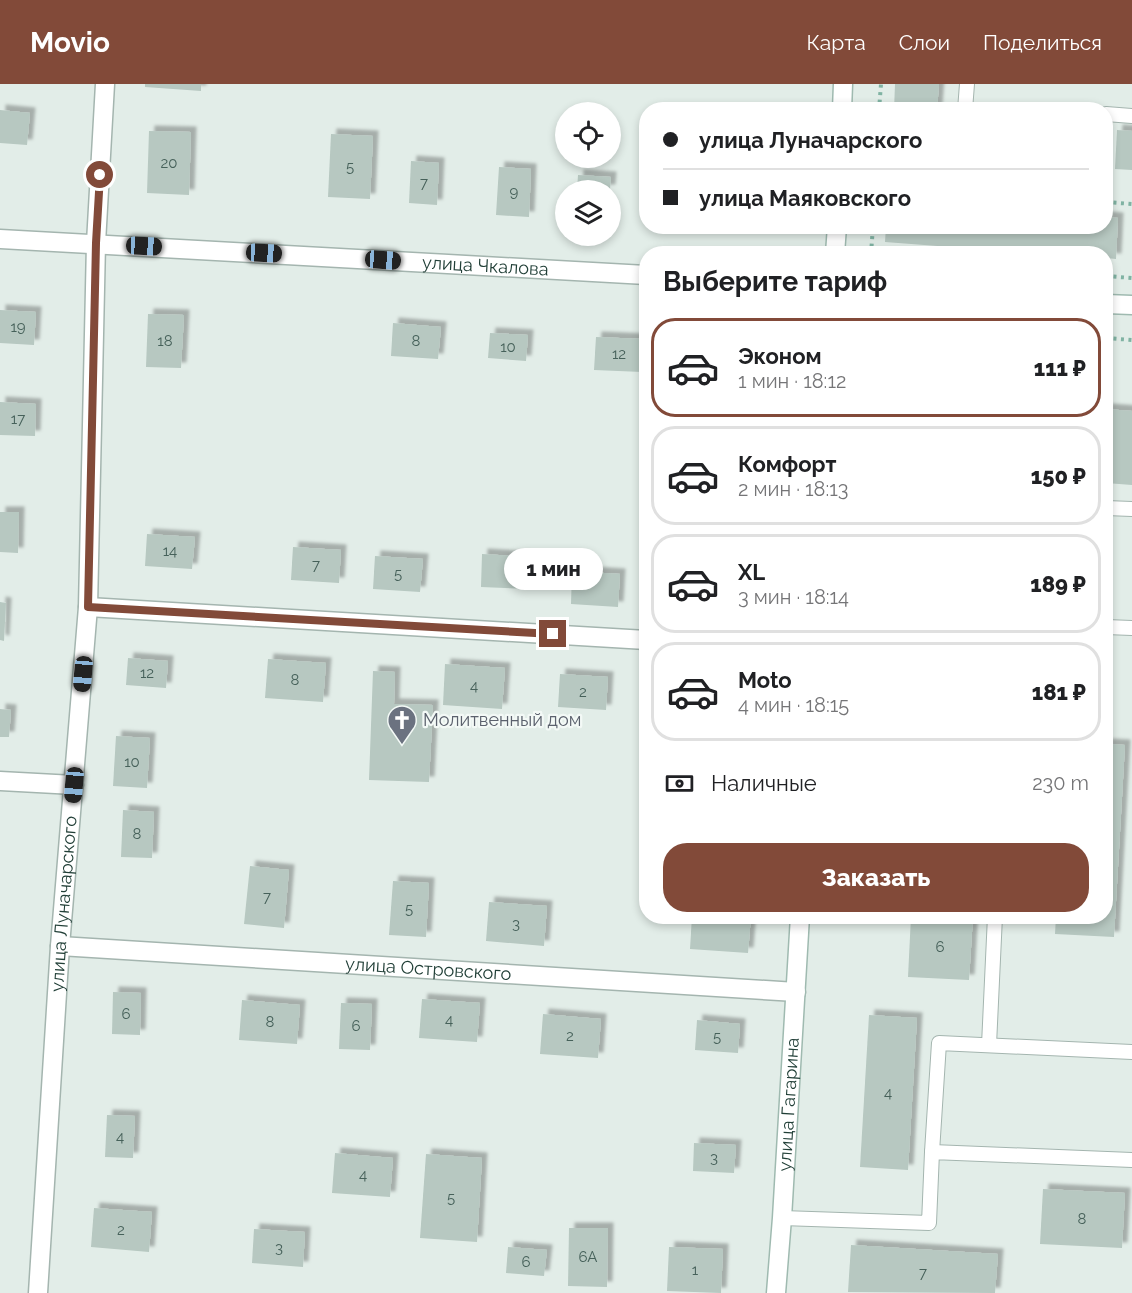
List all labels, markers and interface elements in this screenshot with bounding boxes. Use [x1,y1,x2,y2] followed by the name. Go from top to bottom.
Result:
[30,26,110,59] text: Movio
[807,30,866,55] text: Карта
[899,30,950,55] text: Слои
[983,30,1102,55] text: Поделиться
[555,102,621,246] map controls
[555,102,621,168] button: locate
[699,127,922,153] text: улица Луначарского
[161,154,178,172] house number: 20
[346,158,354,176] house number: 5
[86,161,113,188] route start
[420,174,428,192] house number: 7
[555,180,621,246] button: layers
[510,183,519,201] house number: 9
[699,185,911,211] text: улица Маяковского
[126,236,162,256] car
[246,243,282,263] car
[364,250,402,270] car
[421,252,549,280] street label: улица Чкалова
[663,266,887,297] text: Выберите тариф
[10,318,26,336] house number: 19
[157,332,173,350] house number: 18
[412,332,421,350] house number: 8
[500,338,516,356] house number: 10
[666,341,720,395] icon: car
[738,343,822,369] text: Эконом
[612,345,626,363] house number: 12
[1034,355,1086,381] text: 111 ₽
[738,369,846,393] text: 1 мин · 18:12
[11,410,25,428] house number: 17
[666,449,720,503] icon: car
[738,451,836,477] text: Комфорт
[1031,463,1086,489] text: 150 ₽
[738,477,848,501] text: 2 мин · 18:13
[163,542,177,560] house number: 14
[504,547,602,589] callout: 1 мин
[312,556,320,574] house number: 7
[526,557,581,581] text: 1 мин
[666,557,720,611] icon: car
[738,559,765,585] text: XL
[394,565,402,583] house number: 5
[1030,571,1086,597] text: 189 ₽
[738,585,849,609] text: 3 мин · 18:14
[539,620,566,647] route end
[72,655,94,693] car
[140,664,154,682] house number: 12
[666,665,720,719] icon: car
[738,667,792,693] text: Moto
[291,671,300,689] house number: 8
[470,677,478,695] house number: 4
[1032,679,1086,705] text: 181 ₽
[579,683,587,701] house number: 2
[738,693,849,717] text: 4 мин · 18:15
[386,704,418,746] church icon: Молитвенный дом
[423,709,581,730] place label: Молитвенный дом
[124,753,140,771] house number: 10
[63,766,85,804] car
[663,767,696,800] icon: cash
[711,770,817,796] text: Наличные
[1032,771,1089,795] text: 230 m
[46,815,81,992] street label: улица Луначарского
[133,825,142,843] house number: 8
[663,843,1089,912] button: Заказать
[263,888,271,906] house number: 7
[405,900,413,918] house number: 5
[512,915,520,933] house number: 3
[935,938,945,956] house number: 6
[345,953,512,984] street label: улица Островского
[121,1005,131,1023] house number: 6
[445,1011,453,1029] house number: 4
[266,1013,275,1031] house number: 8
[351,1017,361,1035] house number: 6
[566,1027,574,1045] house number: 2
[713,1028,721,1046] house number: 5
[774,1037,803,1172] street label: улица Гагарина
[884,1084,892,1102] house number: 4
[116,1128,124,1146] house number: 4
[710,1149,718,1167] house number: 3
[359,1166,367,1184] house number: 4
[447,1189,455,1207] house number: 5
[1078,1210,1087,1228] house number: 8
[117,1221,125,1239] house number: 2
[275,1239,283,1257] house number: 3
[579,1248,597,1266] house number: 6А
[521,1253,531,1271] house number: 6
[692,1261,699,1279] house number: 1
[919,1264,927,1282] house number: 7

